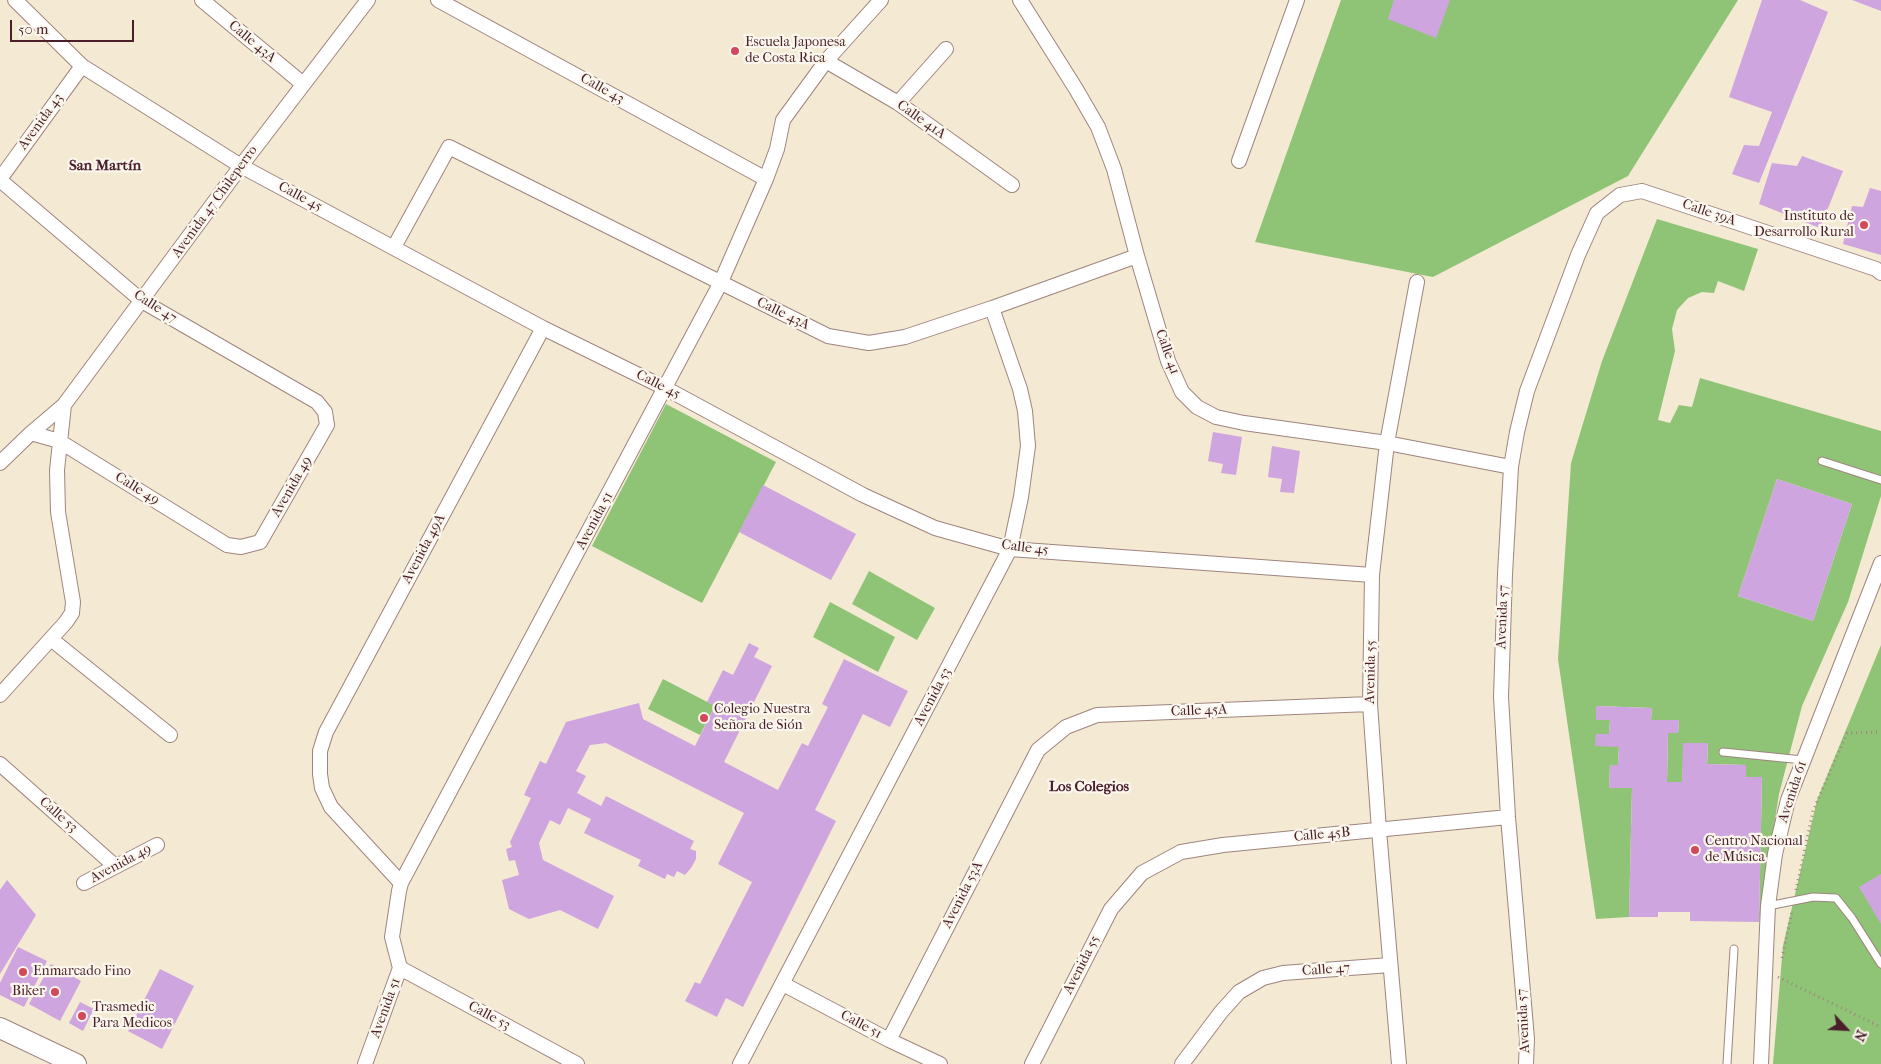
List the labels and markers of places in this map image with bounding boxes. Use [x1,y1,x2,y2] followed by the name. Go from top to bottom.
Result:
[745,35,846,68] place label: Escuela Japonesa de Costa Rica
[729,45,741,57] marker: Escuela Japonesa de Costa Rica
[1754,209,1854,242] place label: Instituto de Desarrollo Rural
[1858,219,1870,231] marker: Instituto de Desarrollo Rural
[714,702,811,734] place label: Colegio Nuestra Señora de Sión
[698,712,710,724] marker: Colegio Nuestra Señora de Sión
[1705,834,1803,866] place label: Centro Nacional de Música
[1689,844,1701,856] marker: Centro Nacional de Música
[33,964,131,980] place label: Enmarcado Fino
[17,966,29,978] marker: Enmarcado Fino
[12,984,45,1000] place label: Biker
[49,986,61,998] marker: Biker
[92,1000,172,1032] place label: Trasmedic Para Medicos
[76,1010,88,1022] marker: Trasmedic Para Medicos

